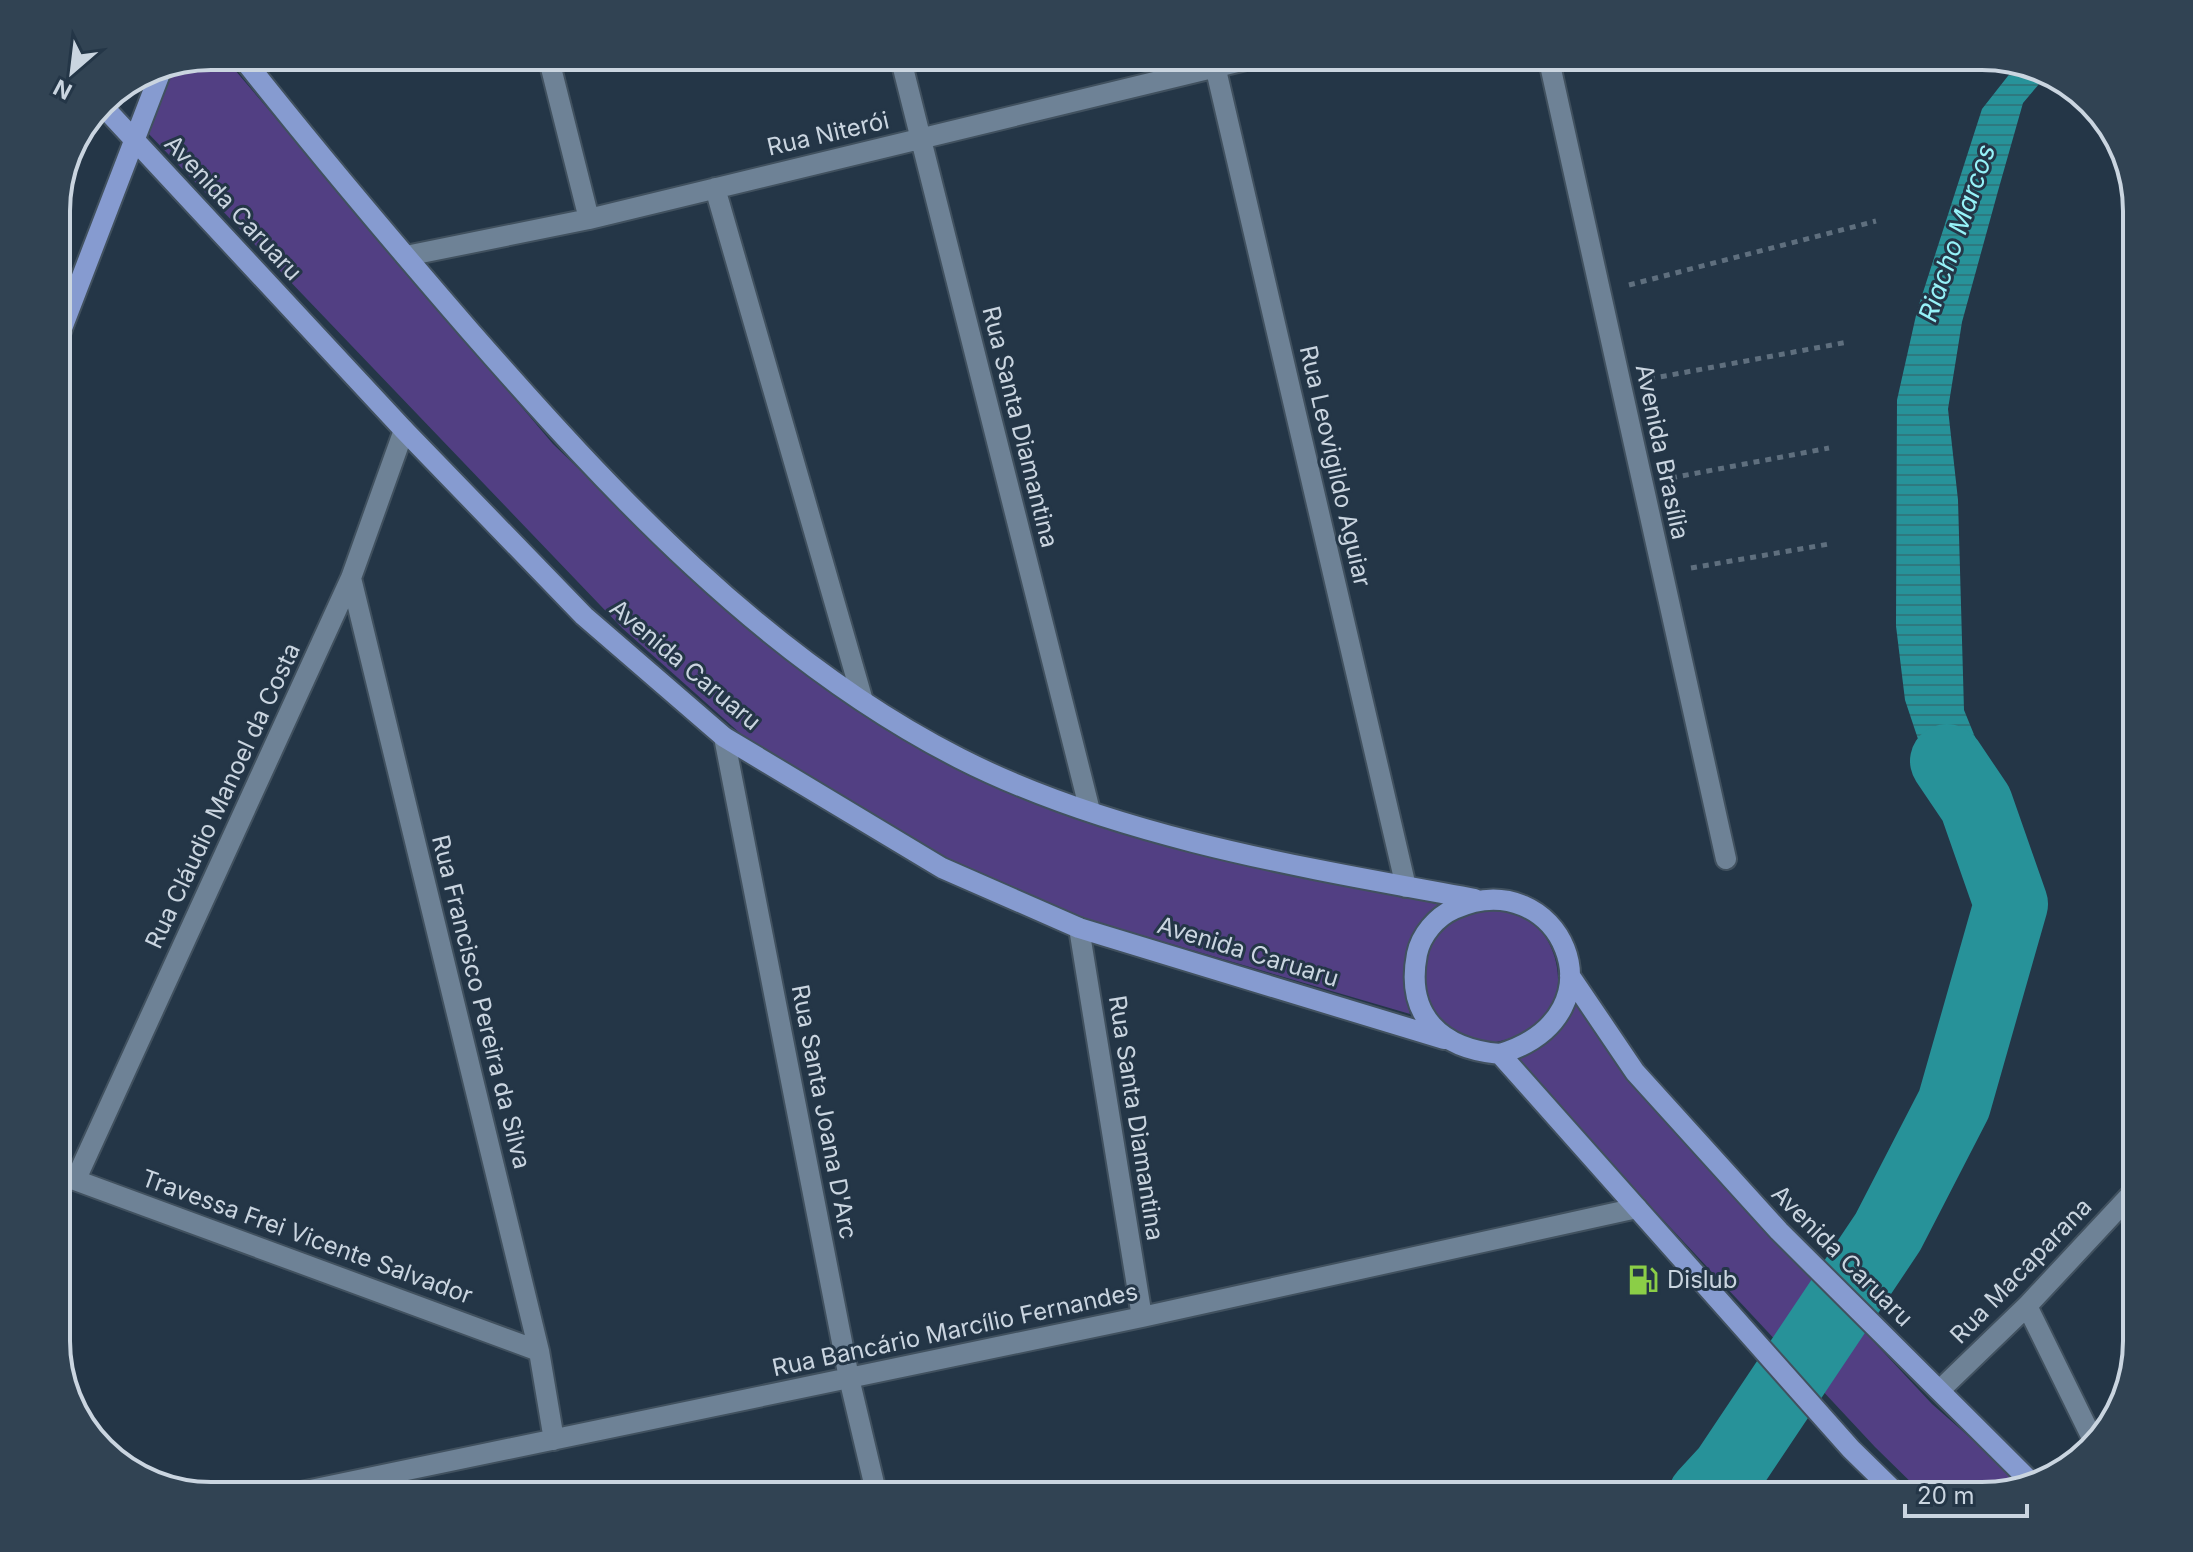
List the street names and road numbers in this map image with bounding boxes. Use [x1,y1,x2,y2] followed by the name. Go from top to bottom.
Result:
[764,105,892,162] street label: Rua Niterói
[159,129,308,286] street label: Avenida Caruaru
[976,303,1065,551] street label: Rua Santa Diamantina
[1294,342,1377,589] street label: Rua Leovigildo Aguiar
[1630,362,1695,542] street label: Avenida Brasília
[604,593,767,736] street label: Avenida Caruaru
[139,638,306,953] street label: Rua Cláudio Manoel da Costa
[426,832,537,1172] street label: Rua Francisco Pereira da Silva
[1154,910,1342,993] street label: Avenida Caruaru
[786,982,863,1242] street label: Rua Santa Joana D'Arc
[1103,993,1170,1243] street label: Rua Santa Diamantina
[138,1163,477,1310] street label: Travessa Frei Vicente Salvador
[1766,1179,1919,1332] street label: Avenida Caruaru
[1944,1192,2097,1349] street label: Rua Macaparana
[770,1277,1140,1382] street label: Rua Bancário Marcílio Fernandes

